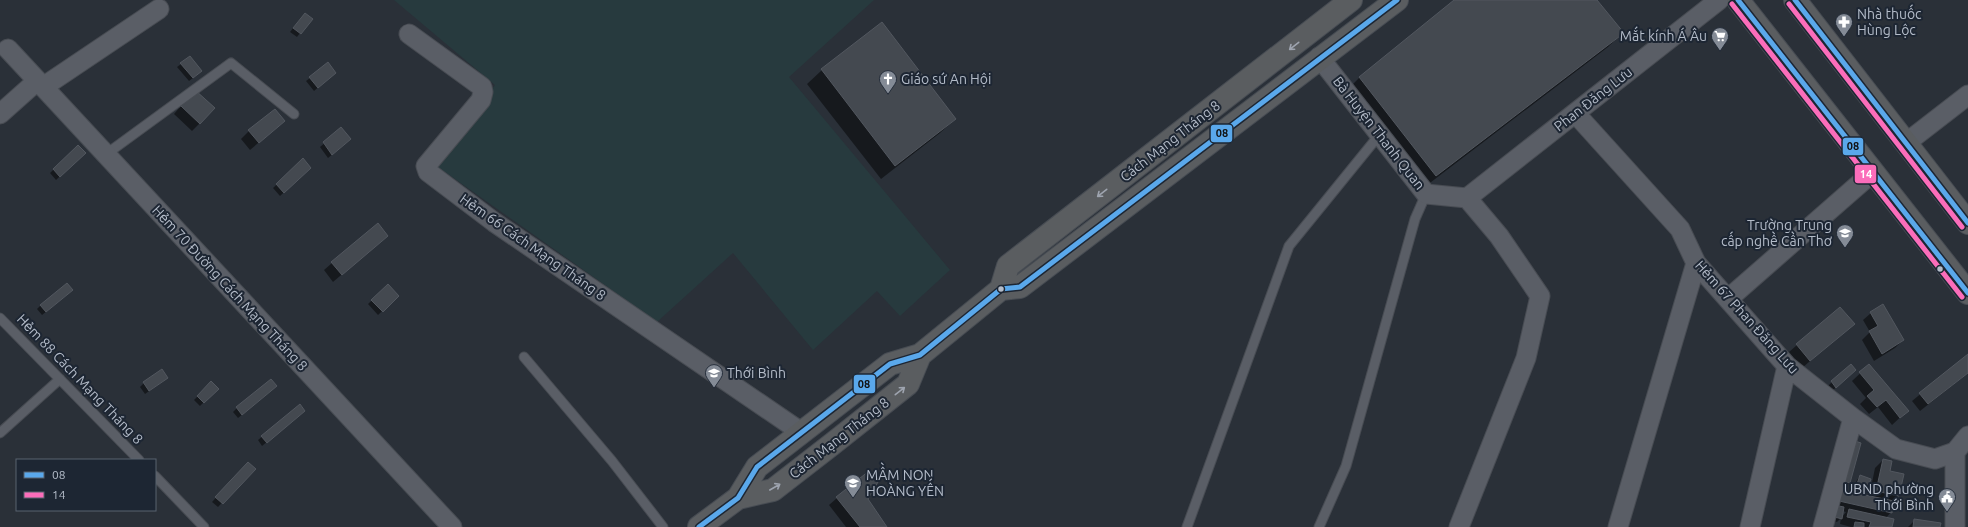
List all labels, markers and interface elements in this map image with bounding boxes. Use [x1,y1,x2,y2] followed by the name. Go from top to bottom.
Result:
[1857,4,1922,38] place label: Nhà thuốc Hùng Lộc
[1834,12,1854,37] pharmacy icon: Nhà thuốc Hùng Lộc
[1620,26,1707,44] place label: Mắt kính Á Âu
[1710,26,1730,51] supermarket icon: Mắt kính Á Âu
[1288,41,1299,50] one-way arrow
[1551,64,1635,134] street label: Phan Đăng Lưu
[878,69,898,94] church icon: Giáo sứ An Hội
[901,71,991,87] place label: Giáo sứ An Hội
[1330,73,1428,193] street label: Bà Huyện Thanh Quan
[1117,97,1223,185] street label: Cách Mạng Tháng 8
[1210,124,1233,143] line badge: 08
[1216,127,1228,139] text: 08
[1842,137,1864,156] line badge: 08
[1847,140,1859,152] text: 08
[1854,164,1877,184] line badge: 14
[1860,168,1872,180] text: 14
[1097,189,1108,198] one-way arrow
[457,191,609,304] street label: Hẻm 66 Cách Mạng Tháng 8
[149,202,311,374] street label: Hẻm 70 Đường Cách Mạng Tháng 8
[1721,217,1832,249] place label: Trường Trung cấp nghề Cần Thơ
[1835,223,1855,248] school or university icon: Trường Trung cấp nghề Cần Thơ
[1692,257,1802,377] street label: Hẻm 67 Phan Đăng Lưu
[1935,264,1945,274] unlabelled marker
[996,284,1006,294] unlabelled marker
[14,311,146,447] street label: Hẻm 88 Cách Mạng Tháng 8
[704,363,724,388] school or university icon: Thới Bình
[727,365,786,381] place label: Thới Bình
[853,374,876,394] line badge: 08
[858,378,870,390] text: 08
[894,386,905,395] one-way arrow
[786,394,892,482] street label: Cách Mạng Tháng 8
[16,459,156,511] legend
[866,462,944,499] place label: MẦM NON HOÀNG YẾN
[52,468,66,481] text: 08
[843,473,863,498] school or university icon: MẦM NON HOÀNG YẾN
[1844,481,1934,513] place label: UBND phường Thới Bình
[769,483,781,491] one-way arrow
[1937,487,1957,512] public building icon: UBND phường Thới Bình
[52,488,66,501] text: 14

